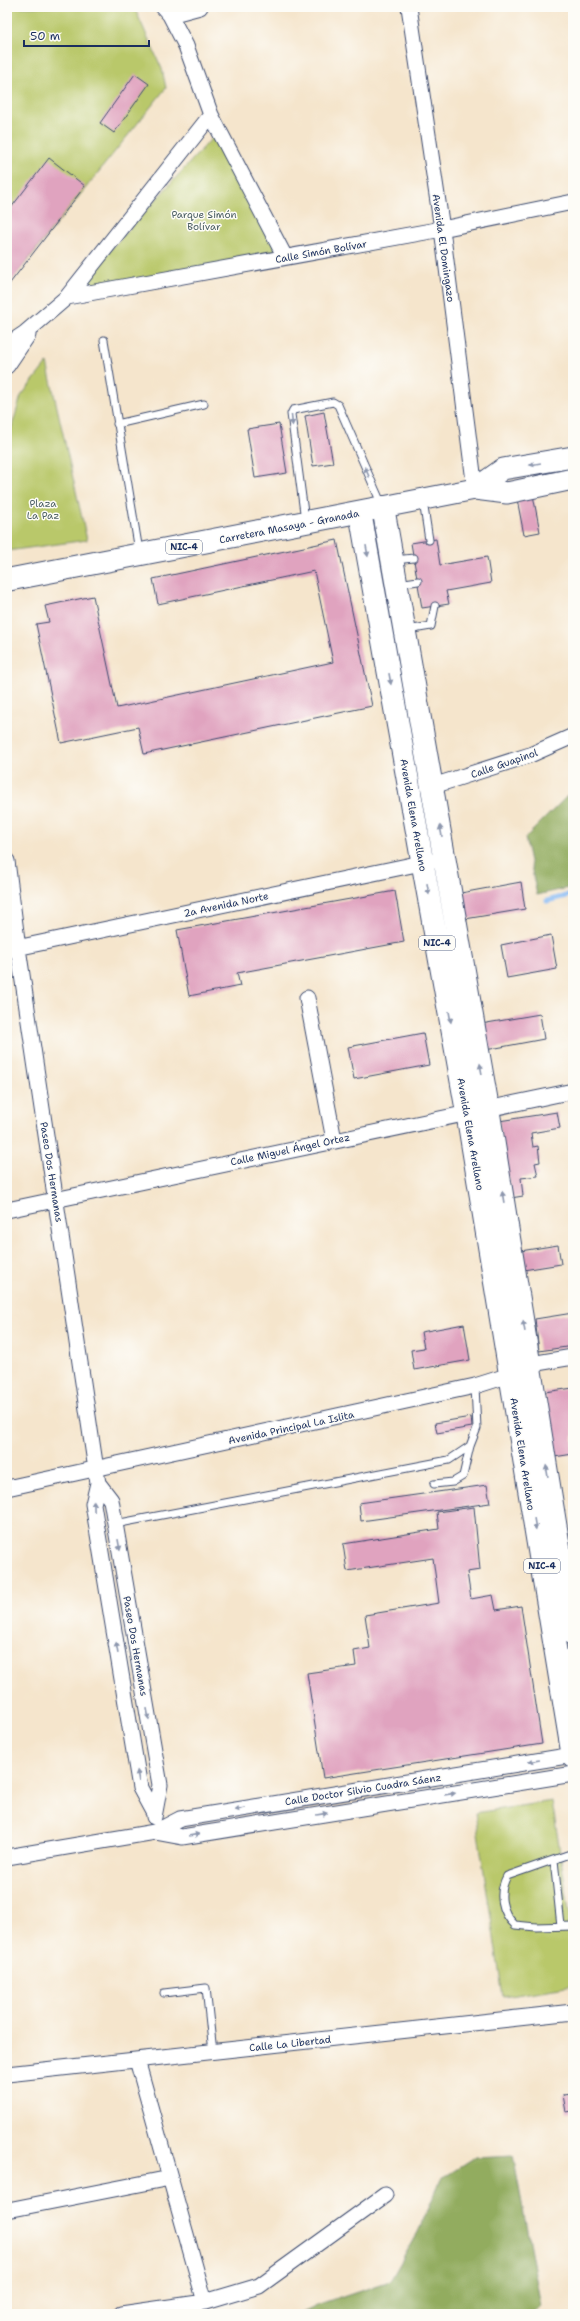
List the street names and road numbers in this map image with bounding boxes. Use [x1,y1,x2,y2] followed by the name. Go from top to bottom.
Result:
[429,193,458,303] street label: Avenida El Domingazo
[274,237,368,266] street label: Calle Simón Bolívar
[218,506,361,546] street label: Carretera Masaya - Granada
[166,540,202,554] road number: NIC-4
[469,746,539,781] street label: Calle Guapinol
[397,758,430,872] street label: Avenida Elena Arellano
[182,889,270,920] street label: 2a Avenida Norte
[419,936,455,950] road number: NIC-4
[454,1077,487,1191] street label: Avenida Elena Arellano
[37,1121,66,1223] street label: Paseo Dos Hermanas
[229,1130,351,1169] street label: Calle Miguel Ángel Ortez
[507,1397,538,1511] street label: Avenida Elena Arellano
[227,1408,356,1447] street label: Avenida Principal La Islita
[524,1559,560,1573] road number: NIC-4
[120,1595,151,1697] street label: Paseo Dos Hermanas
[284,1771,442,1808] street label: Calle Doctor Silvio Cuadra Sáenz
[248,2033,332,2054] street label: Calle La Libertad

